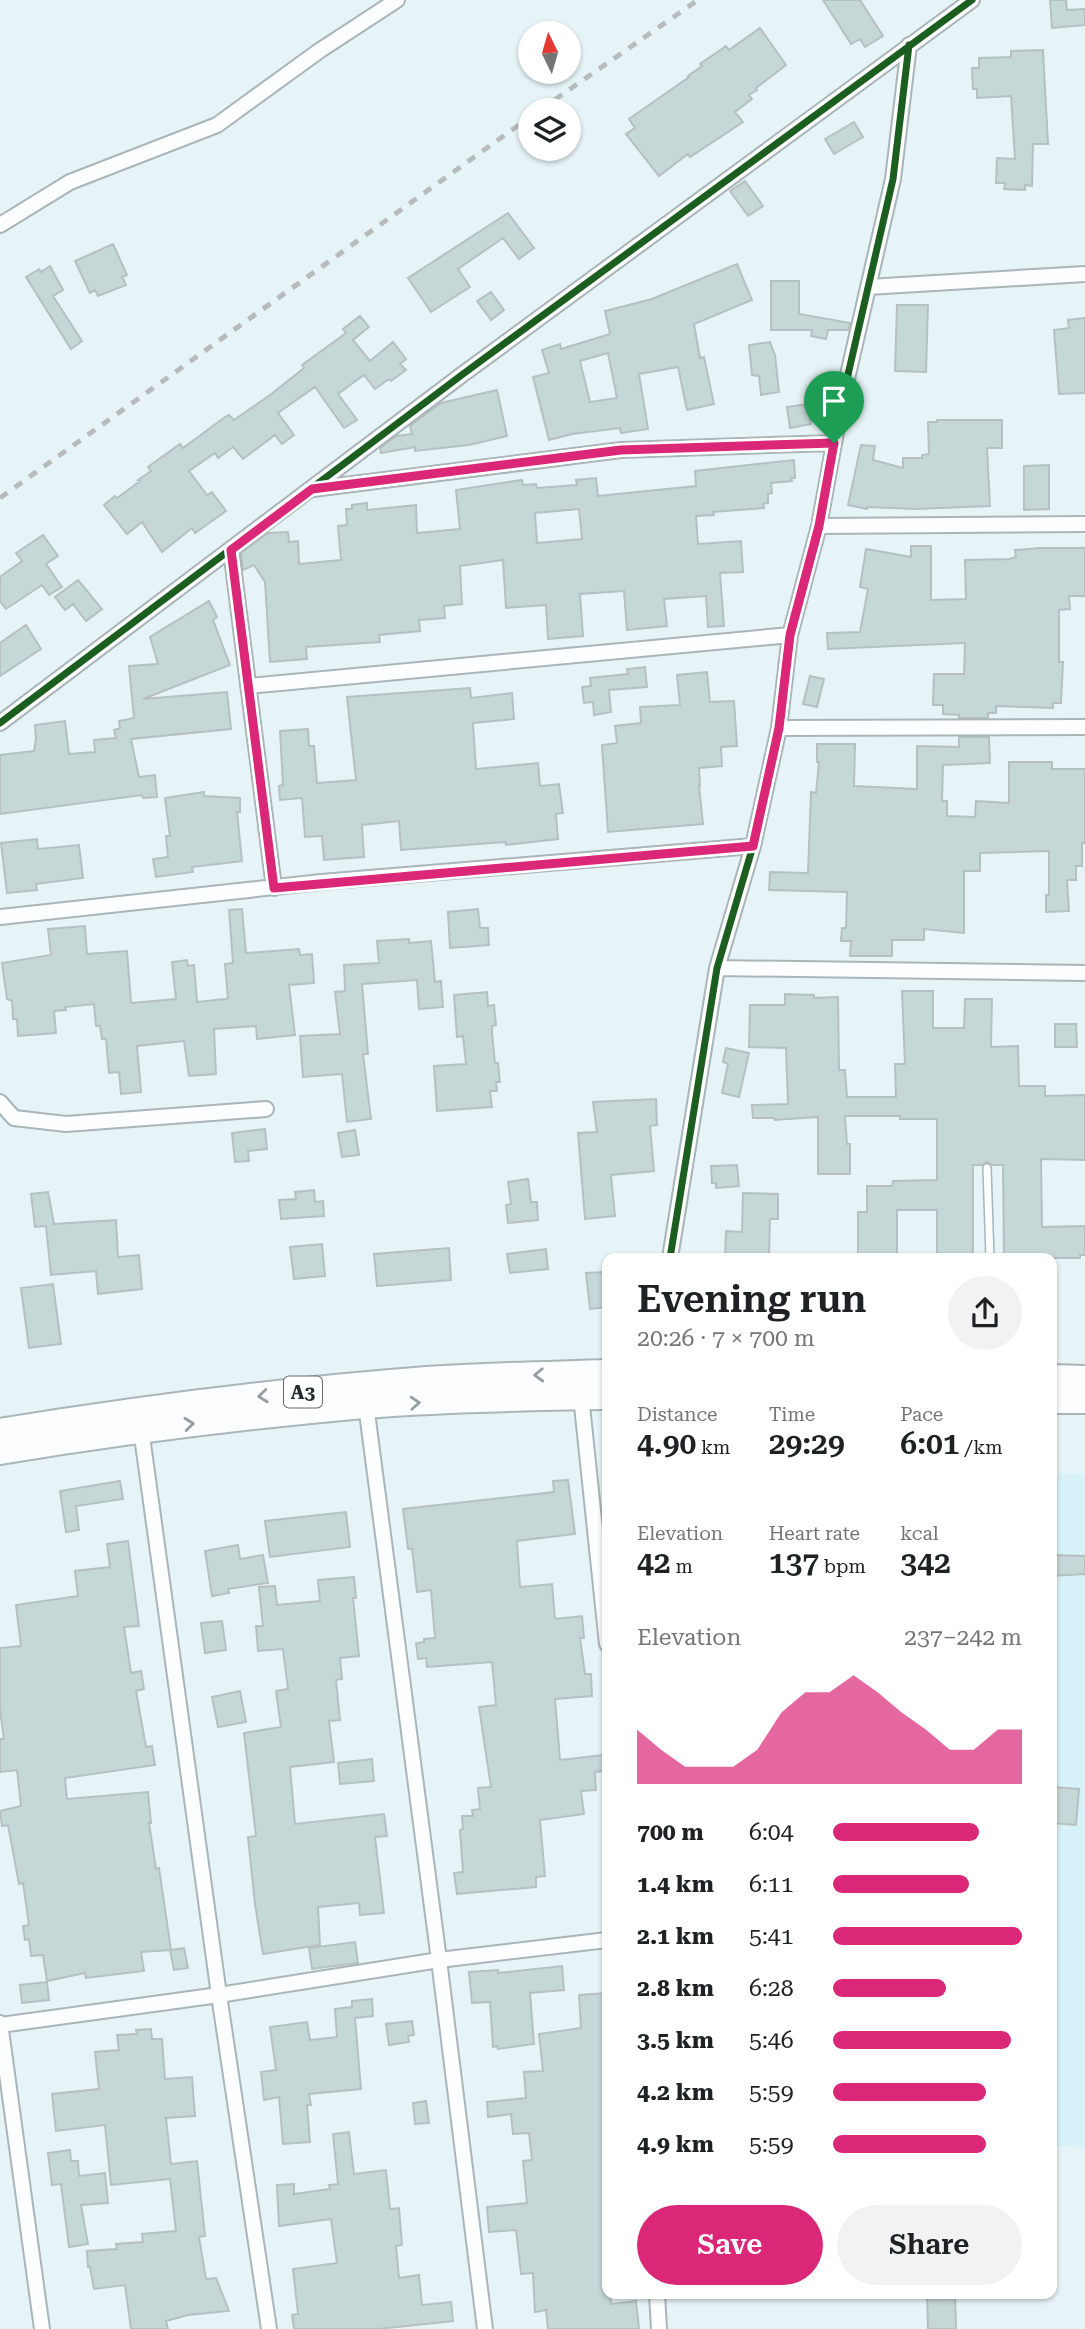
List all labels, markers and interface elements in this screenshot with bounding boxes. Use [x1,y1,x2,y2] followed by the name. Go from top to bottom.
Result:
[518,21,581,84] north arrow
[518,21,581,161] map controls
[518,98,581,161] button: layers
[804,371,864,443] pin
[815,382,853,420] icon: arrive
[948,1276,1022,1350] button: share
[637,1277,866,1321] text: Evening run
[637,1325,815,1352] text: 20:26 · 7 × 700 m
[533,1368,544,1383] one-way arrow
[284,1376,322,1408] road number: A3
[258,1388,269,1403] one-way arrow
[410,1395,421,1410] one-way arrow
[637,1403,717,1426] text: Distance
[769,1403,815,1426] text: Time
[900,1403,943,1426] text: Pace
[183,1416,195,1431] one-way arrow
[637,1426,696,1461] text: 4.90
[769,1426,845,1461] text: 29:29
[900,1426,960,1461] text: 6:01
[696,1436,730,1459] text: km
[960,1436,1003,1459] text: /km
[637,1522,723,1545] text: Elevation
[769,1522,860,1545] text: Heart rate
[900,1522,939,1545] text: kcal
[637,1545,671,1580] text: 42
[769,1545,819,1580] text: 137
[900,1545,951,1580] text: 342
[671,1555,693,1578] text: m
[819,1555,866,1578] text: bpm
[637,1624,741,1651] text: Elevation
[904,1624,1022,1651] text: 237–242 m
[637,1819,704,1846] text: 700 m
[749,1819,794,1846] text: 6:04
[637,1871,714,1898] text: 1.4 km
[749,1871,794,1898] text: 6:11
[637,1923,714,1950] text: 2.1 km
[749,1923,794,1950] text: 5:41
[637,1975,714,2002] text: 2.8 km
[749,1975,794,2002] text: 6:28
[637,2027,714,2054] text: 3.5 km
[749,2027,794,2054] text: 5:46
[637,2079,714,2106] text: 4.2 km
[749,2079,794,2106] text: 5:59
[637,2131,714,2158] text: 4.9 km
[749,2131,794,2158] text: 5:59
[637,2205,823,2285] button: Save
[837,2205,1022,2285] button: Share

